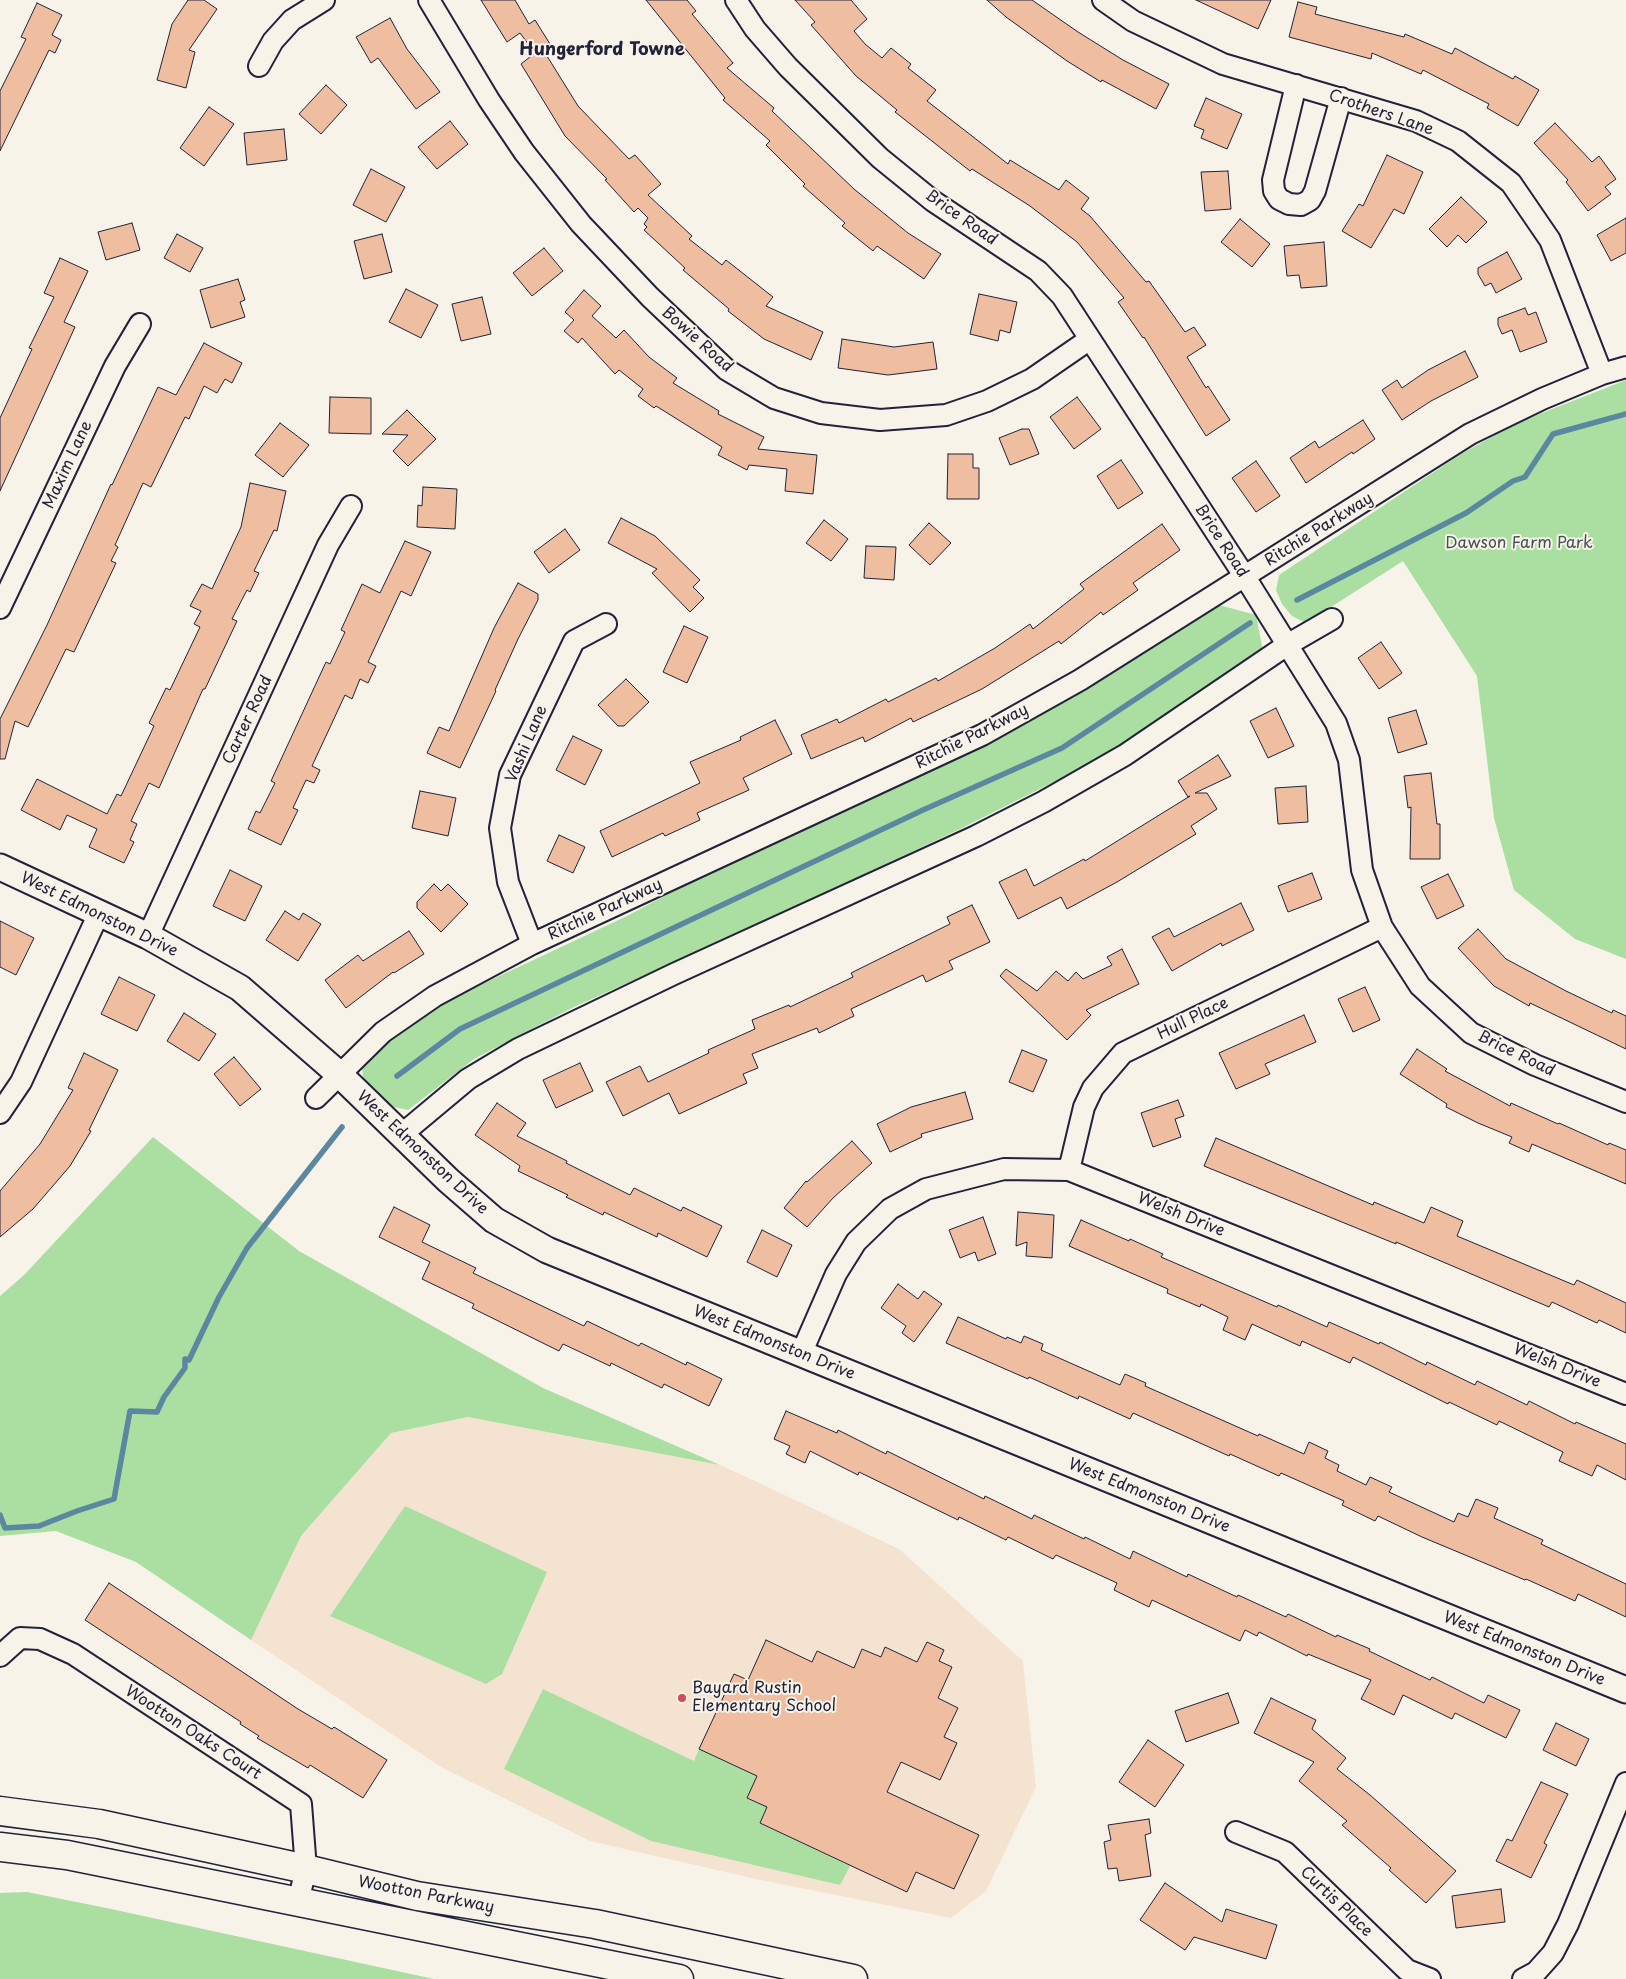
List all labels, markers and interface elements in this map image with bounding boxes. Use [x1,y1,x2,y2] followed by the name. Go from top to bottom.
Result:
[519,39,685,61] district label: Hungerford Towne
[1326,86,1436,140] street label: Crothers Lane
[921,186,1001,250] street label: Brice Road
[658,303,736,377] street label: Bowie Road
[39,418,97,512] street label: Maxim Lane
[1261,489,1377,571] street label: Ritchie Parkway
[1190,501,1252,581] street label: Brice Road
[1445,534,1593,554] park label: Dawson Farm Park
[219,673,277,767] street label: Carter Road
[912,700,1032,774] street label: Ritchie Parkway
[502,702,552,786] street label: Vashi Lane
[17,869,181,961] street label: West Edmonston Drive
[545,875,665,945] street label: Ritchie Parkway
[1154,994,1232,1044] street label: Hull Place
[1474,1027,1558,1081] street label: Brice Road
[352,1087,492,1219] street label: West Edmonston Drive
[1135,1189,1227,1241] street label: Welsh Drive
[690,1302,858,1384] street label: West Edmonston Drive
[1511,1340,1603,1392] street label: Welsh Drive
[1065,1455,1233,1537] street label: West Edmonston Drive
[1440,1608,1608,1690] street label: West Edmonston Drive
[692,1679,836,1717] place label: Bayard Rustin Elementary School
[121,1682,265,1784] street label: Wootton Oaks Court
[676,1692,688,1704] marker: Bayard Rustin Elementary School
[1296,1863,1376,1941] street label: Curtis Place
[356,1872,496,1918] street label: Wootton Parkway

